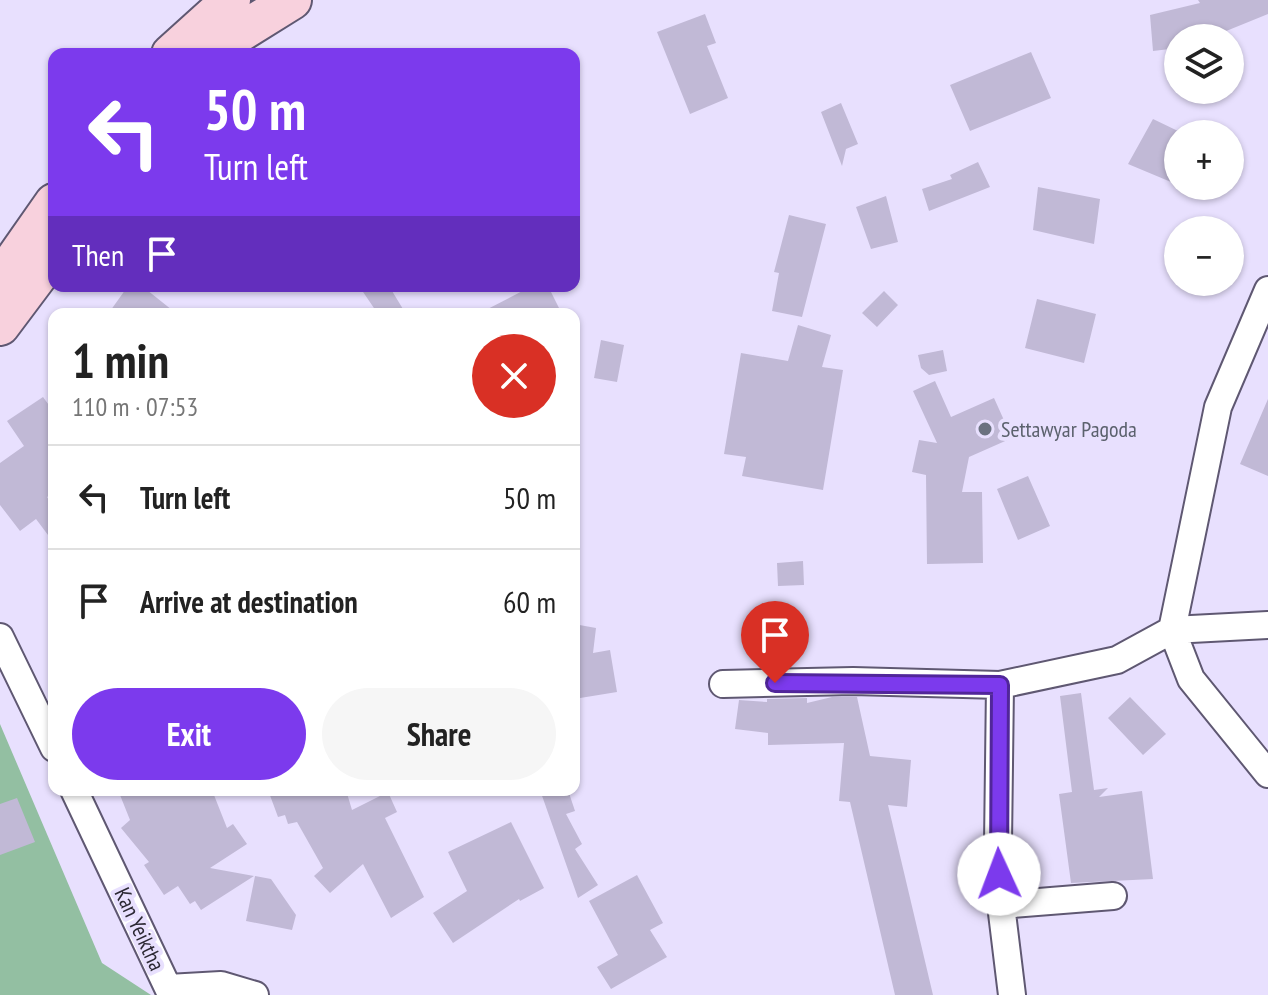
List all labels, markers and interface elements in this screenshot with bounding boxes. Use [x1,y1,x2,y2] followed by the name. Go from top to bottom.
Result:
[1164,24,1244,296] map controls
[1164,24,1244,104] button: layers
[204,73,306,145] text: 50 m
[72,80,176,184] icon: left
[1164,120,1244,200] button: +
[204,143,308,190] text: Turn left
[1164,216,1244,296] button: −
[140,232,184,276] icon: arrive
[72,235,124,274] text: Then
[72,329,169,391] text: 1 min
[472,334,556,418] button: close
[72,390,198,423] text: 110 m · 07:53
[1001,415,1137,443] place label: Settawyar Pagoda
[976,420,994,438] marker: Settawyar Pagoda
[72,475,116,519] icon: left
[140,478,230,517] text: Turn left
[503,478,556,517] text: 50 m
[72,579,116,623] icon: arrive
[140,582,358,621] text: Arrive at destination
[503,582,556,621] text: 60 m
[741,601,809,683] pin
[753,613,797,657] icon: arrive
[72,688,306,780] button: Exit
[322,688,556,780] button: Share
[957,832,1041,916] position arrow
[109,883,171,975] street label: Kan Yeiktha

